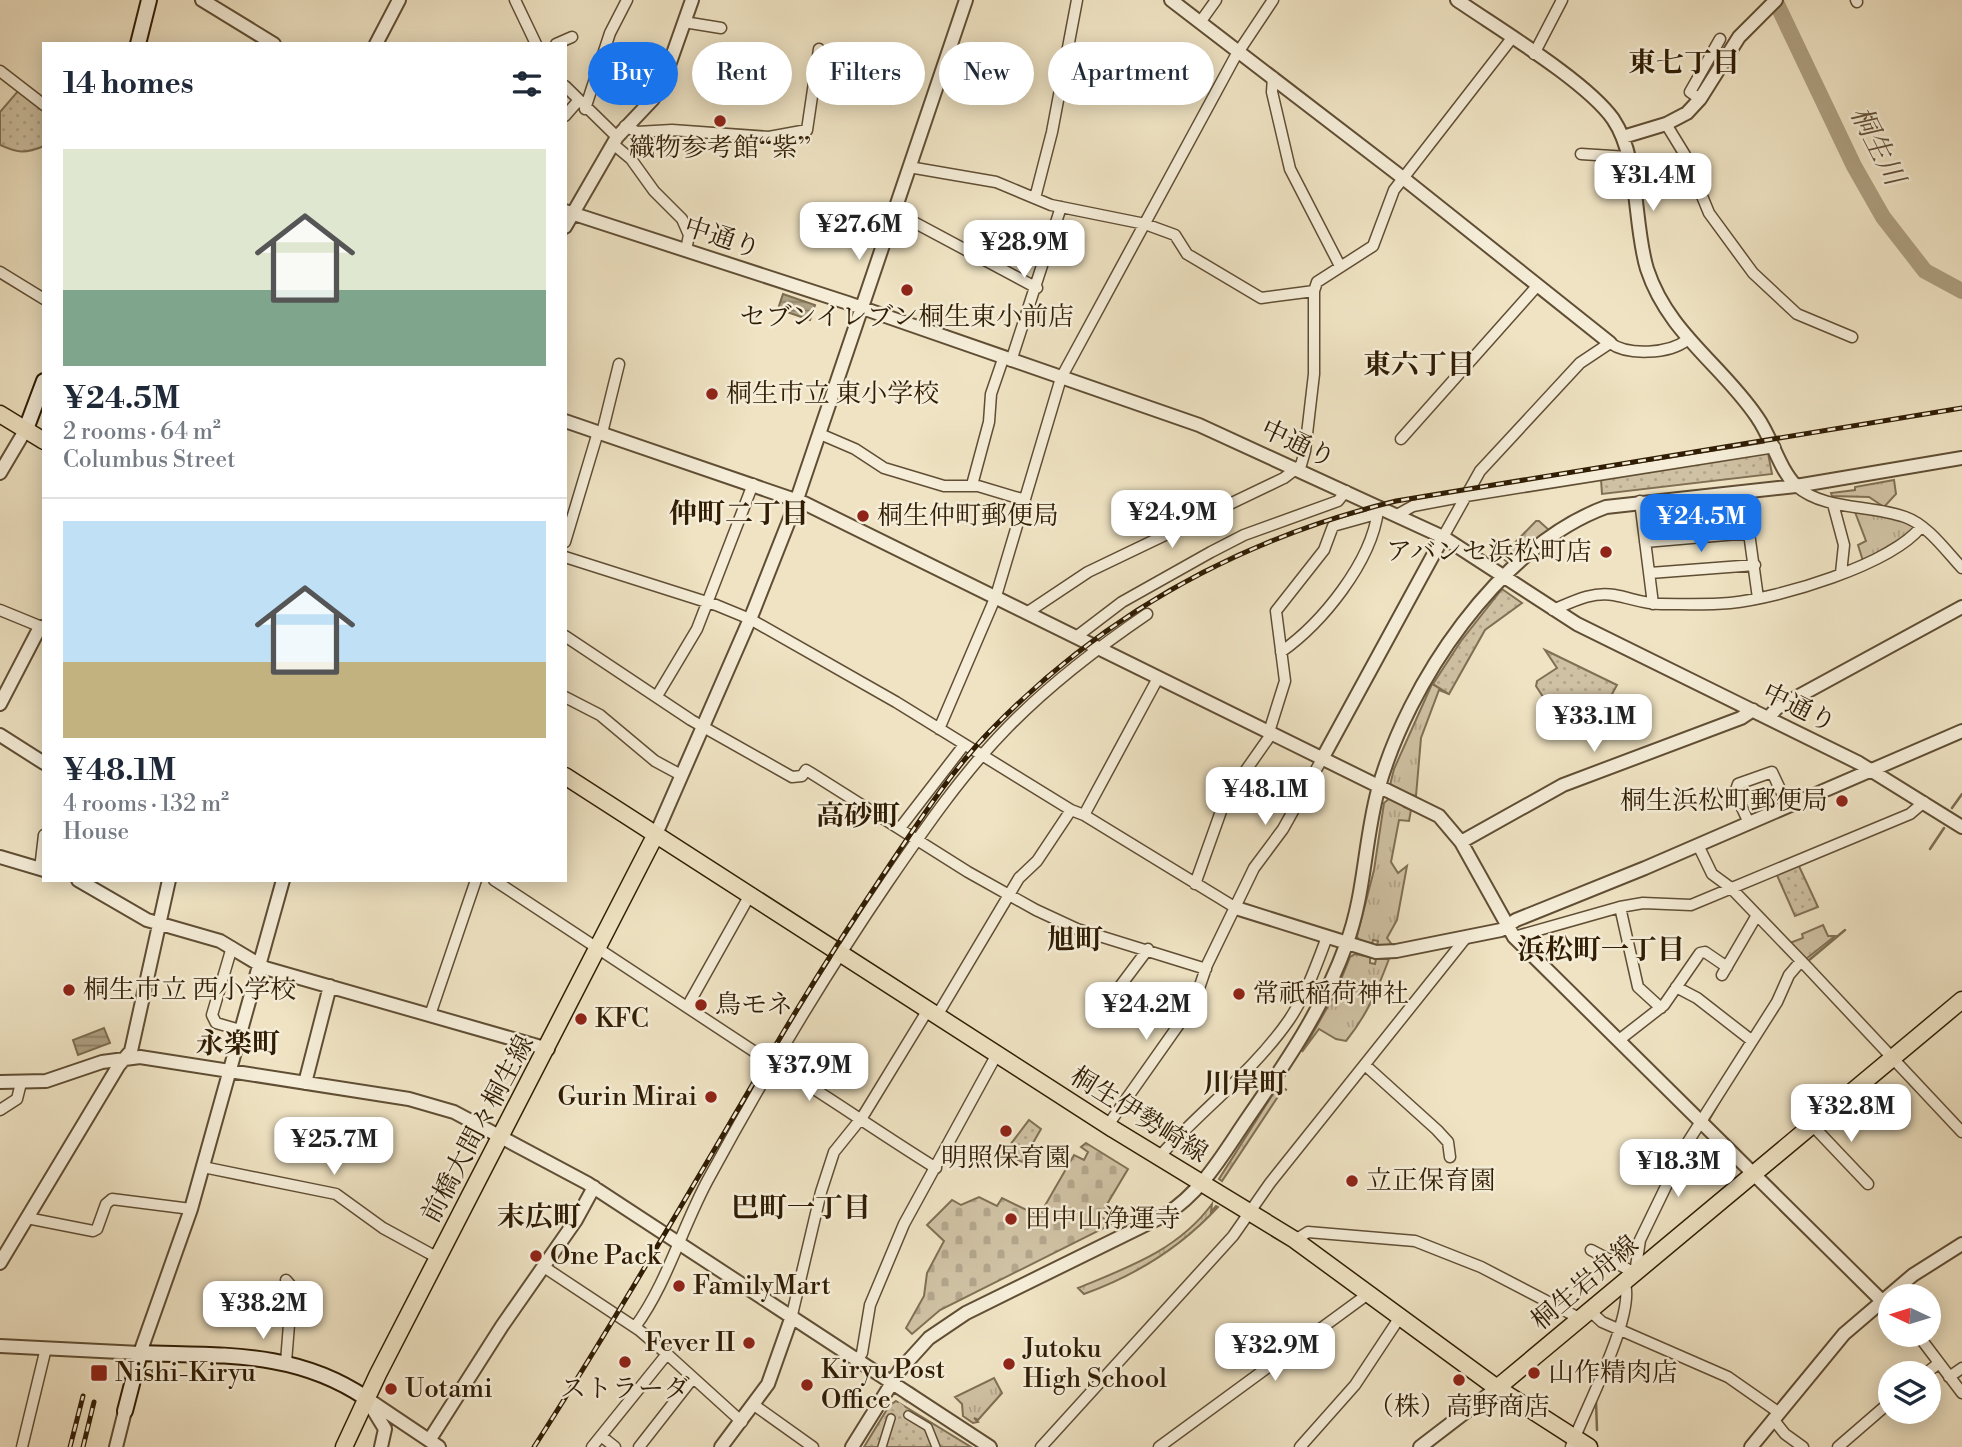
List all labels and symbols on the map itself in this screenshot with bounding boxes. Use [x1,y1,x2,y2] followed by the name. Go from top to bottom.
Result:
[1628,46,1740,81] district label: 東七丁目
[1842,101,1913,194] water label: 桐生川
[712,113,728,129] marker: 織物参考館“紫”
[629,132,811,164] place label: 織物参考館“紫”
[1596,154,1710,213] pin: ¥31.4M
[802,202,916,262] pin: ¥27.6M
[680,211,764,265] street label: 中通り
[967,220,1081,280] pin: ¥28.9M
[899,282,915,298] marker: セブンイレブン桐生東小前店
[740,301,1074,333] place label: セブンイレブン桐生東小前店
[1363,348,1475,383] district label: 東六丁目
[726,378,939,410] place label: 桐生市立 東小学校
[704,386,720,402] marker: 桐生市立 東小学校
[1256,413,1340,475] street label: 中通り
[1115,490,1229,550] pin: ¥24.9M
[1644,494,1758,554] pin: ¥24.5M
[669,497,809,532] district label: 仲町二丁目
[877,500,1059,532] place label: 桐生仲町郵便局
[855,508,871,524] marker: 桐生仲町郵便局
[1386,536,1592,568] place label: アバンセ浜松町店
[1598,544,1614,560] marker: アバンセ浜松町店
[1757,677,1841,739] street label: 中通り
[1537,694,1651,754] pin: ¥33.1M
[1208,768,1322,827] pin: ¥48.1M
[1620,785,1828,817] place label: 桐生浜松町郵便局
[1834,793,1850,809] marker: 桐生浜松町郵便局
[816,799,900,834] district label: 高砂町
[1047,923,1103,958] district label: 旭町
[1517,933,1685,968] district label: 浜松町一丁目
[83,974,296,1006] place label: 桐生市立 西小学校
[1253,978,1409,1010] place label: 常祇稲荷神社
[61,982,77,998] marker: 桐生市立 西小学校
[1089,982,1203,1042] pin: ¥24.2M
[1231,986,1247,1002] marker: 常祇稲荷神社
[715,989,793,1021] place label: 鳥モネ
[693,997,709,1013] marker: 鳥モネ
[595,1003,649,1035] place label: KFC
[573,1011,589,1027] marker: KFC
[196,1027,280,1062] district label: 永楽町
[415,1030,541,1228] street label: 前橋大間々桐生線
[752,1044,866,1103] pin: ¥37.9M
[1064,1060,1214,1170] street label: 桐生伊勢崎線
[1203,1067,1287,1102] district label: 川岸町
[557,1081,697,1113] place label: Gurin Mirai
[1794,1084,1908,1144] pin: ¥32.8M
[703,1089,719,1105] marker: Gurin Mirai
[277,1118,391,1177] pin: ¥25.7M
[998,1123,1014,1139] marker: 明照保育園
[1621,1140,1735,1199] pin: ¥18.3M
[941,1142,1071,1174] place label: 明照保育園
[1366,1165,1496,1197] place label: 立正保育園
[1344,1173,1360,1189] marker: 立正保育園
[731,1191,871,1226] district label: 巴町一丁目
[497,1200,581,1235] district label: 末広町
[1025,1203,1181,1235] place label: 田中山浄運寺
[1003,1211,1019,1227] marker: 田中山浄運寺
[1525,1229,1645,1337] street label: 桐生岩舟線
[550,1240,662,1272] place label: One Pack
[528,1248,544,1264] marker: One Pack
[693,1270,831,1302] place label: FamilyMart
[671,1278,687,1294] marker: FamilyMart
[206,1282,320,1341] pin: ¥38.2M
[1878,1284,1941,1348] north arrow
[1218,1324,1332,1383] pin: ¥32.9M
[645,1327,735,1359] place label: Fever II
[1022,1333,1167,1395] place label: Jutoku High School
[741,1335,757,1351] marker: Fever II
[617,1354,633,1370] marker: ストラーダ
[821,1354,945,1416] place label: Kiryu Post Office
[1001,1356,1017,1372] marker: Jutoku High School
[115,1357,256,1389] place label: Nishi-Kiryu
[1548,1357,1678,1389] place label: 山作精肉店
[89,1363,109,1383] marker: Nishi-Kiryu
[1526,1365,1542,1381] marker: 山作精肉店
[1451,1372,1467,1388] marker: （株）高野商店
[405,1373,493,1405] place label: Uotami
[560,1373,690,1405] place label: ストラーダ
[799,1377,815,1393] marker: Kiryu Post Office
[383,1381,399,1397] marker: Uotami
[1368,1391,1550,1423] place label: （株）高野商店

